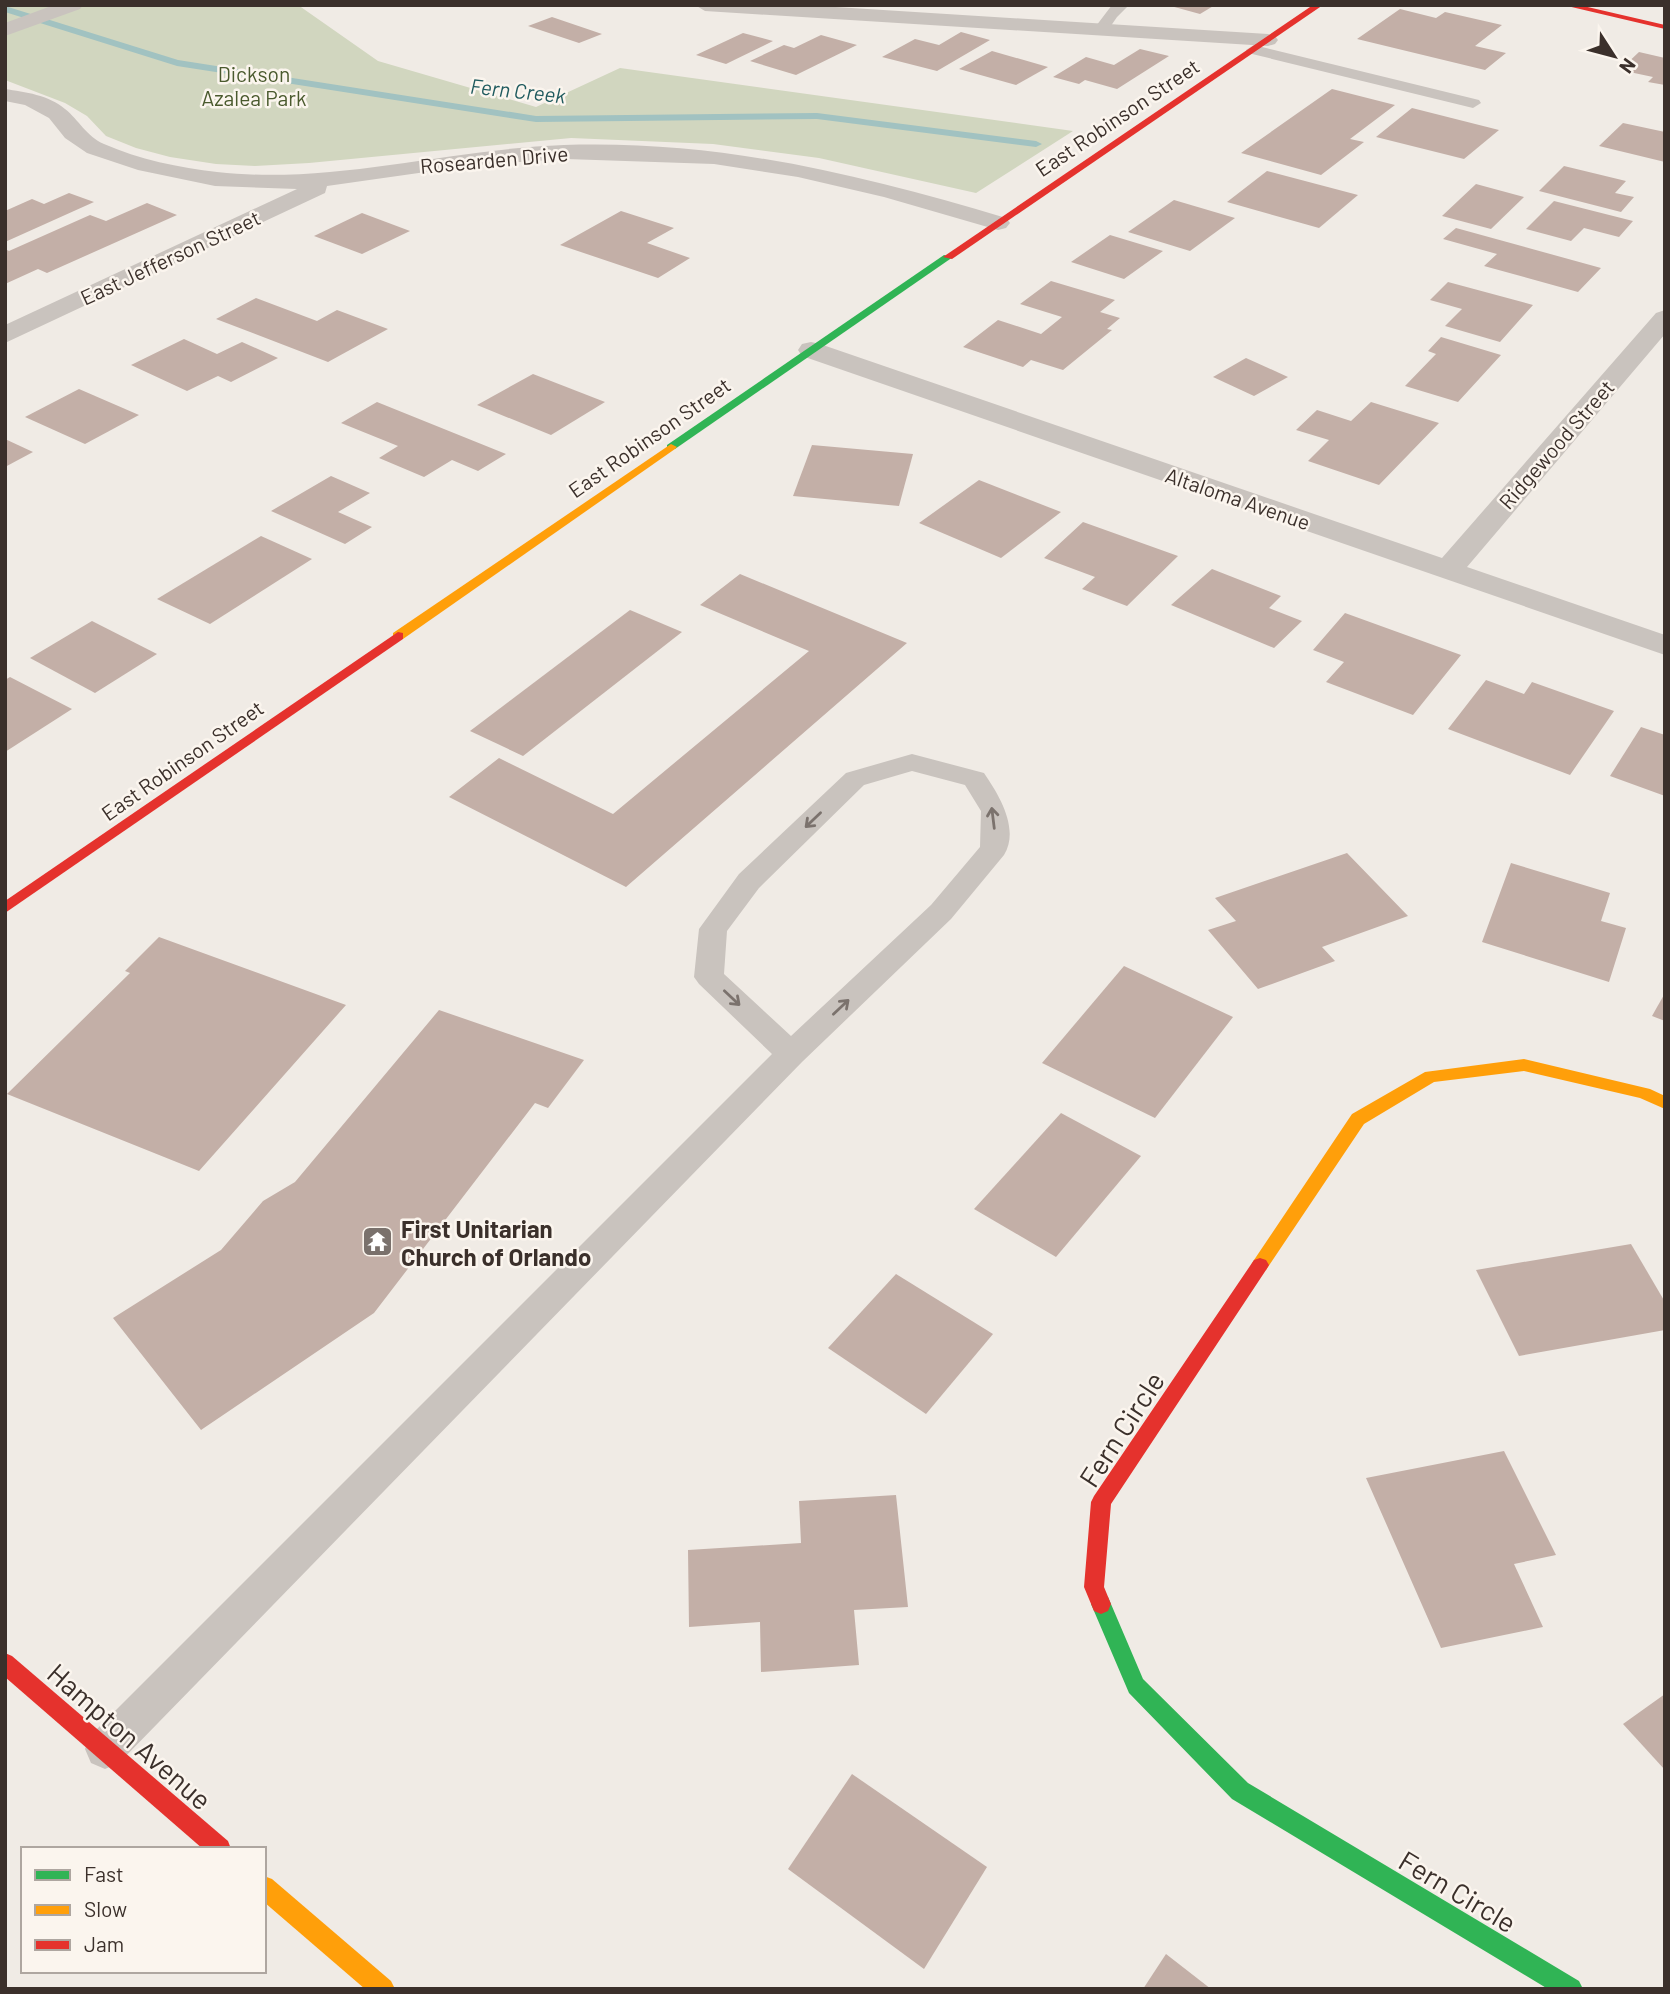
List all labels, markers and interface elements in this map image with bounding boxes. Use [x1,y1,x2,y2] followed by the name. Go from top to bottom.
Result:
[1579,21,1649,91] north arrow
[1030,53,1204,181] street label: East Robinson Street
[1615,54,1641,78] text: N
[202,61,306,110] park label: Dickson Azalea Park
[469,73,568,108] water label: Fern Creek
[419,140,569,178] street label: Rosearden Drive
[76,204,264,310] street label: East Jefferson Street
[563,372,735,502] street label: East Robinson Street
[1493,374,1619,514] street label: Ridgewood Street
[1162,462,1314,534] street label: Altaloma Avenue
[96,695,268,825] street label: East Robinson Street
[986,807,999,830] one-way arrow
[804,811,821,828] one-way arrow
[723,990,741,1006] one-way arrow
[832,998,849,1015] one-way arrow
[401,1214,591,1271] place label: First Unitarian Church of Orlando
[361,1225,395,1259] temple icon: First Unitarian Church of Orlando
[1071,1365,1171,1493] street label: Fern Circle
[41,1656,219,1816] street label: Hampton Avenue
[1393,1843,1523,1939] street label: Fern Circle
[21,1847,266,1973] legend
[84,1861,124,1886] text: Fast
[84,1896,127,1921] text: Slow
[84,1931,124,1956] text: Jam

